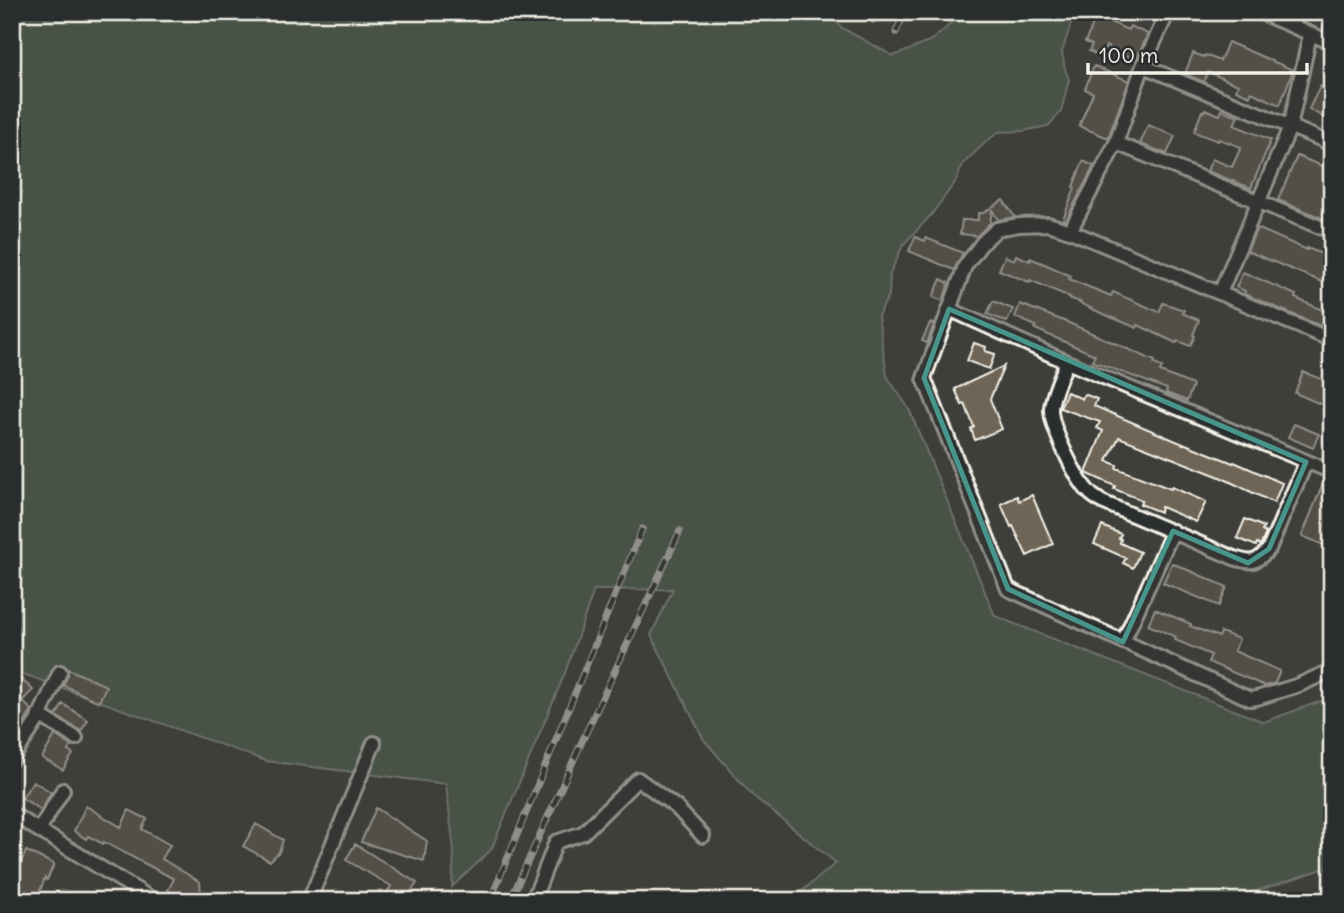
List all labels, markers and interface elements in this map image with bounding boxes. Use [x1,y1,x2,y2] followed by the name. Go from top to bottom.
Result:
[1088,32,1307,76] scale bar
[1099,42,1158,69] text: 100 m

